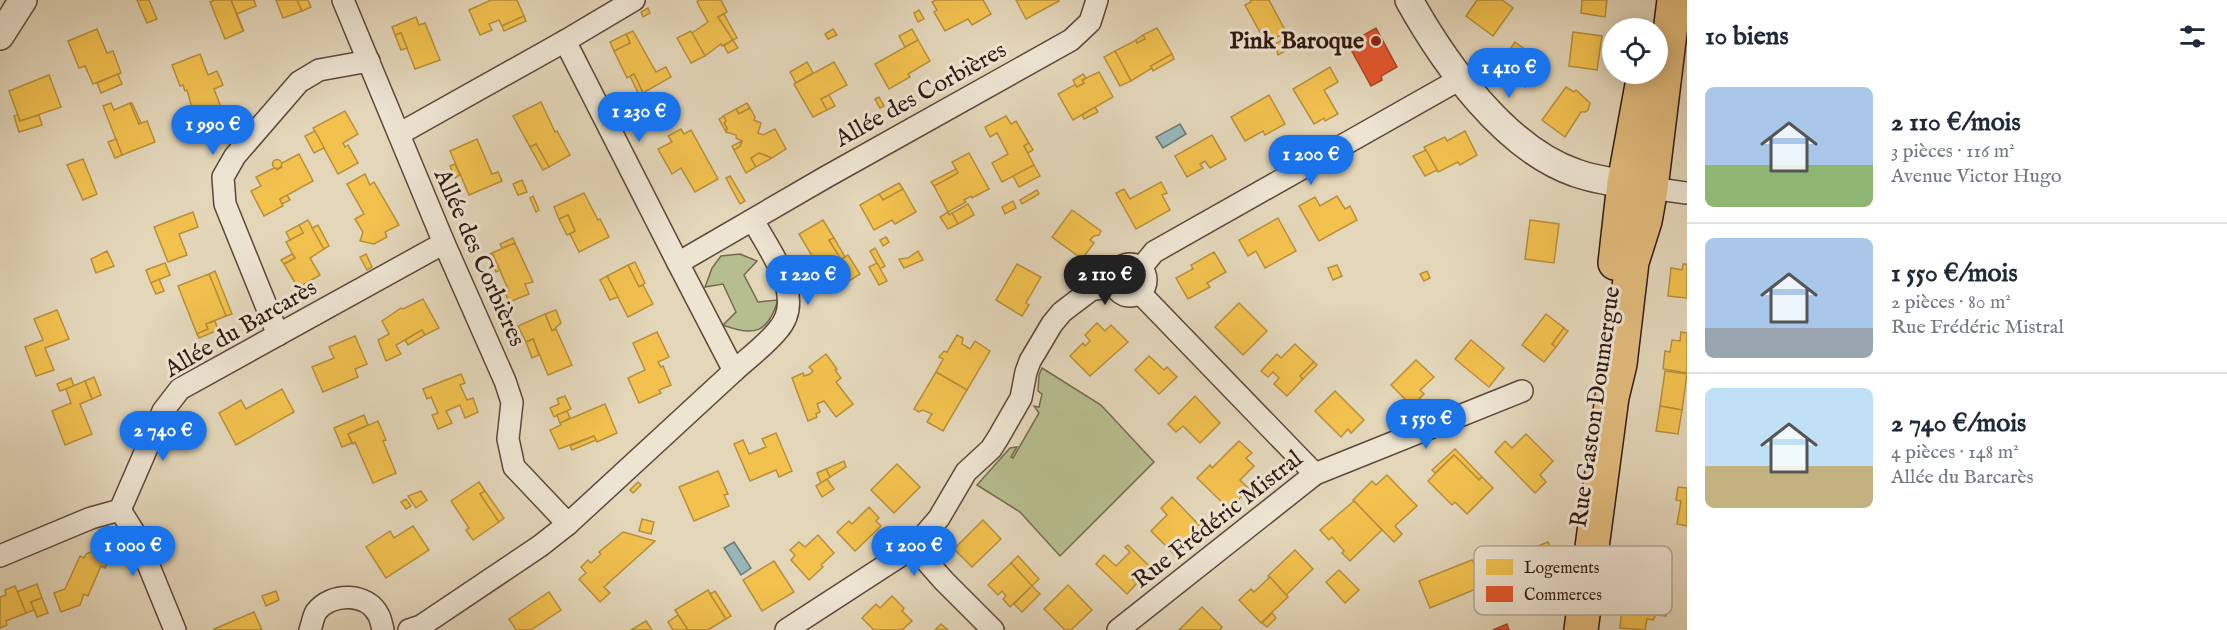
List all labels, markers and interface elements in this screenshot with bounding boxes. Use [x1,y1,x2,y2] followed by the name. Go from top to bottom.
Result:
[1602,18,1668,84] map controls
[1602,18,1668,84] button: locate
[1705,20,1789,53] text: 10 biens
[2176,20,2209,53] icon: filters
[1230,26,1364,57] place label: Pink Baroque
[1369,34,1383,48] marker: Pink Baroque
[829,35,1012,155] street label: Allée des Corbières
[1454,48,1564,99] pin: 1 410 €
[1482,55,1536,80] text: 1 410 €
[584,92,694,143] pin: 1 230 €
[612,99,666,124] text: 1 230 €
[158,105,268,156] pin: 1 990 €
[1891,106,2021,139] text: 2 110 €/mois
[1753,111,1825,183] icon: home
[185,112,241,137] text: 1 990 €
[1256,135,1366,186] pin: 1 200 €
[1891,139,2015,164] text: 3 pièces · 116 m²
[1283,142,1339,167] text: 1 200 €
[426,163,532,352] street label: Allée des Corbières
[1891,164,2062,189] text: Avenue Victor Hugo
[753,255,863,306] pin: 1 220 €
[1050,255,1160,306] pin: 2 110 €
[1891,257,2018,290] text: 1 550 €/mois
[780,262,836,287] text: 1 220 €
[1078,262,1132,287] text: 2 110 €
[1753,262,1825,334] icon: home
[158,273,323,386] street label: Allée du Barcarès
[1564,284,1628,530] street label: Rue Gaston Doumergue
[1891,290,2011,315] text: 2 pièces · 80 m²
[1891,315,2064,340] text: Rue Frédéric Mistral
[1371,399,1481,450] pin: 1 550 €
[1400,406,1452,431] text: 1 550 €
[1891,407,2026,440] text: 2 740 €/mois
[108,411,218,462] pin: 2 740 €
[1753,412,1825,484] icon: home
[134,418,192,443] text: 2 740 €
[1891,440,2019,465] text: 4 pièces · 148 m²
[1127,444,1310,596] street label: Rue Frédéric Mistral
[1891,465,2034,490] text: Allée du Barcarès
[78,526,188,577] pin: 1 000 €
[859,526,969,577] pin: 1 200 €
[104,533,162,558] text: 1 000 €
[886,533,942,558] text: 1 200 €
[1474,546,1672,615] legend
[1524,559,1600,579] text: Logements
[1524,586,1602,606] text: Commerces

